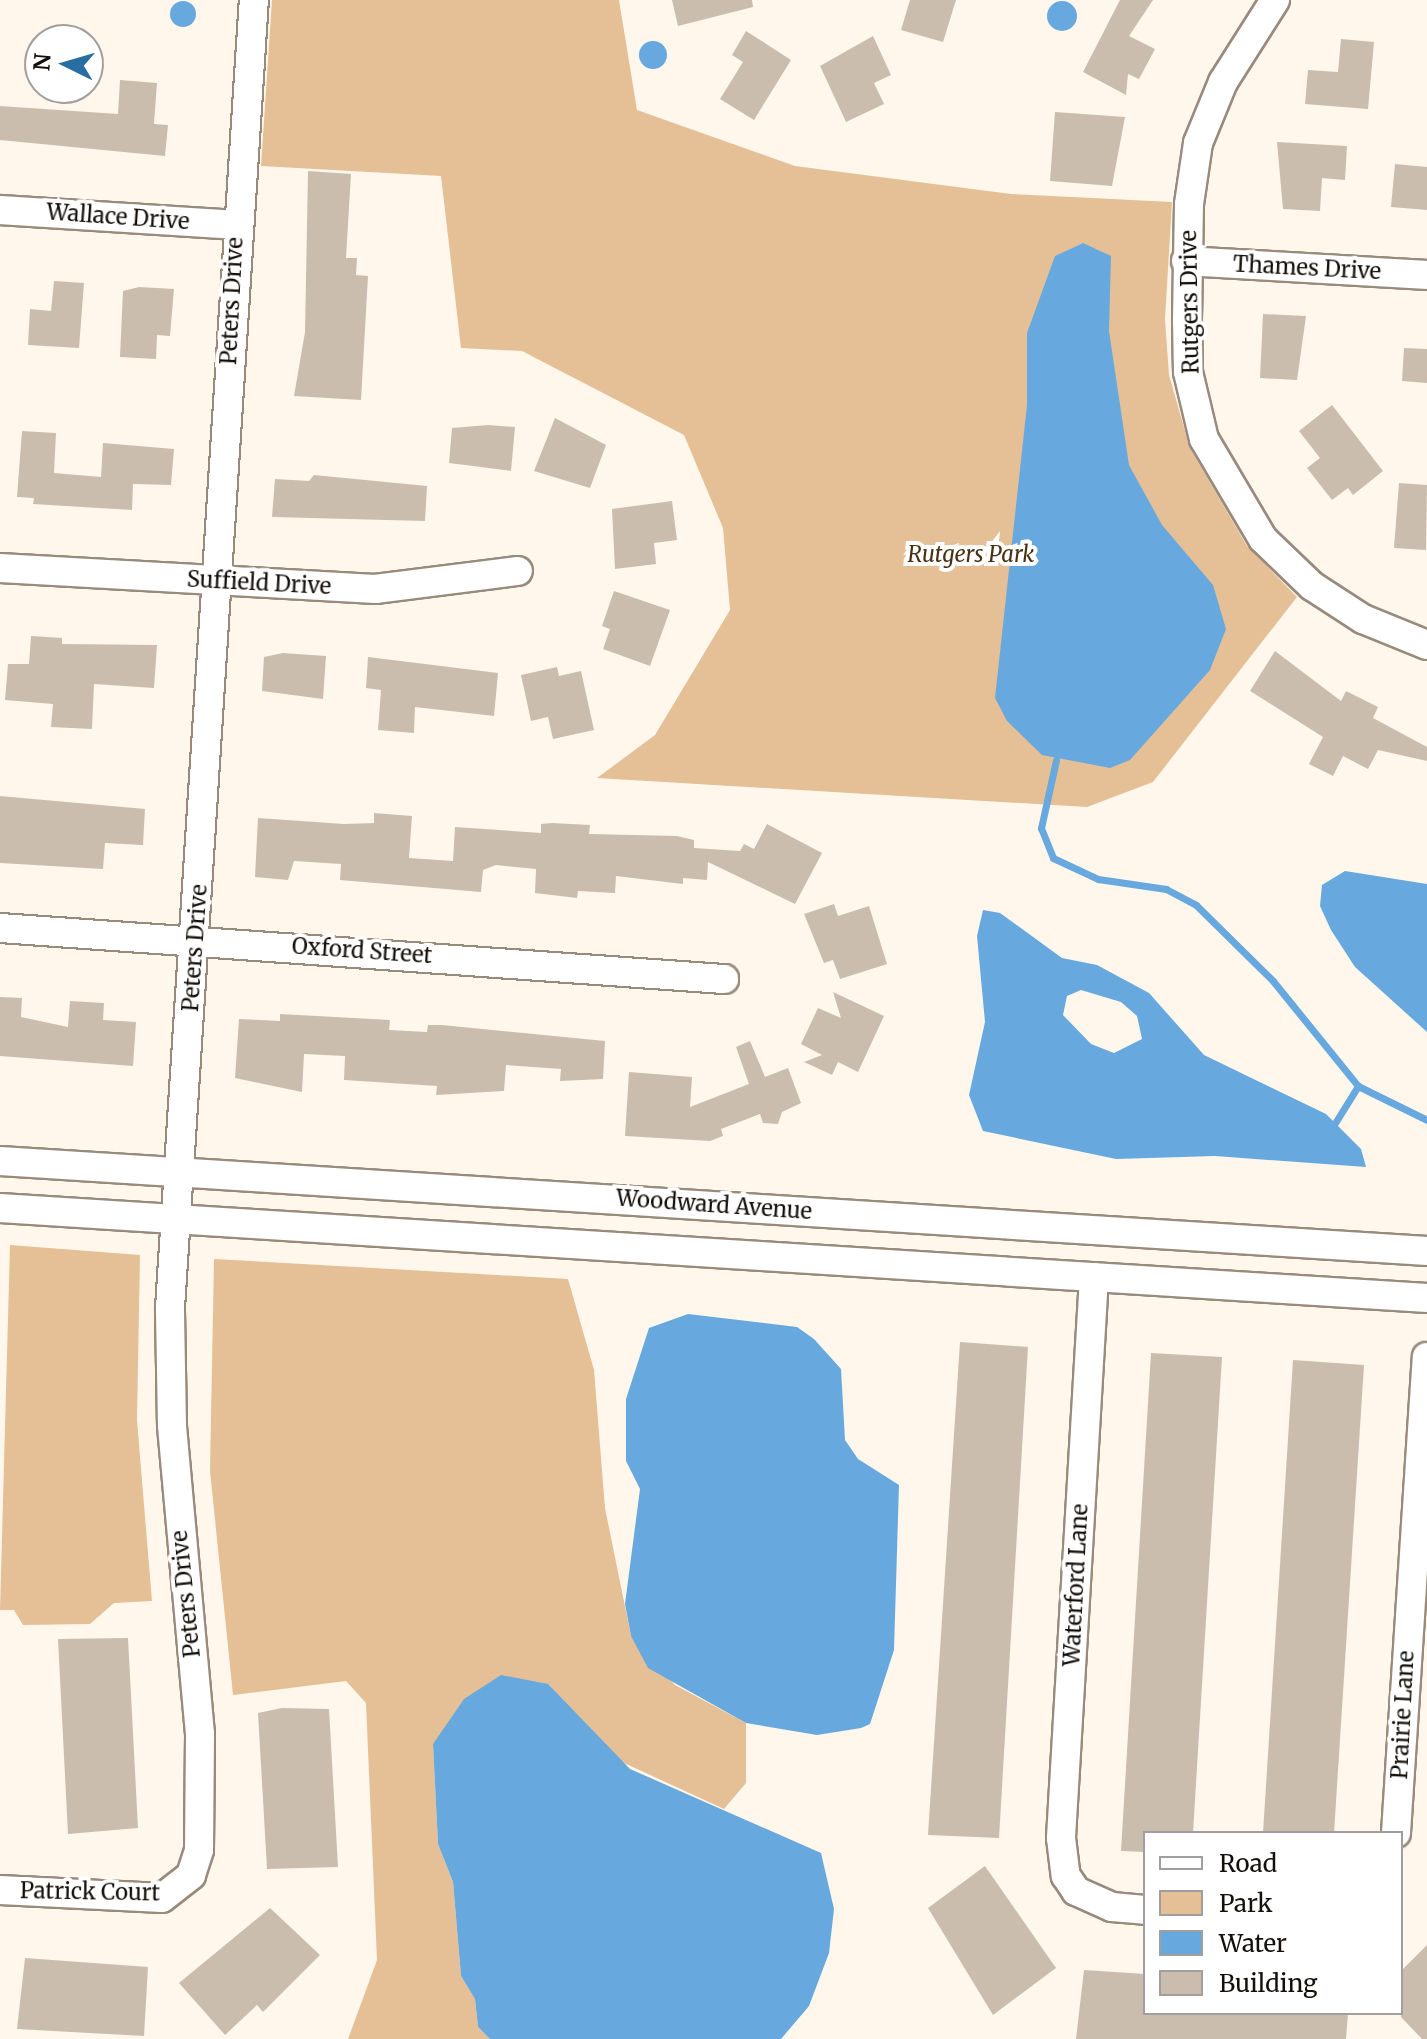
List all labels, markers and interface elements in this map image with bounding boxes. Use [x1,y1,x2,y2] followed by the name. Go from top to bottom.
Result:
[24,24,104,104] north arrow
[27,52,57,72] text: N
[46,199,190,235] street label: Wallace Drive
[1176,230,1204,374] street label: Rutgers Drive
[215,237,249,365] street label: Peters Drive
[1232,251,1382,285] street label: Thames Drive
[908,542,1034,568] park label: Rutgers Park
[186,566,332,600] street label: Suffield Drive
[177,883,213,1013] street label: Peters Drive
[291,933,433,969] street label: Oxford Street
[615,1185,813,1225] street label: Woodward Avenue
[1059,1503,1093,1667] street label: Waterford Lane
[166,1529,206,1659] street label: Peters Drive
[1386,1650,1420,1780] street label: Prairie Lane
[1143,1831,1403,2015] legend
[1219,1848,1277,1879] text: Road
[20,1878,160,1906] street label: Patrick Court
[1219,1888,1272,1919] text: Park
[1219,1928,1287,1959] text: Water
[1219,1968,1318,1999] text: Building

